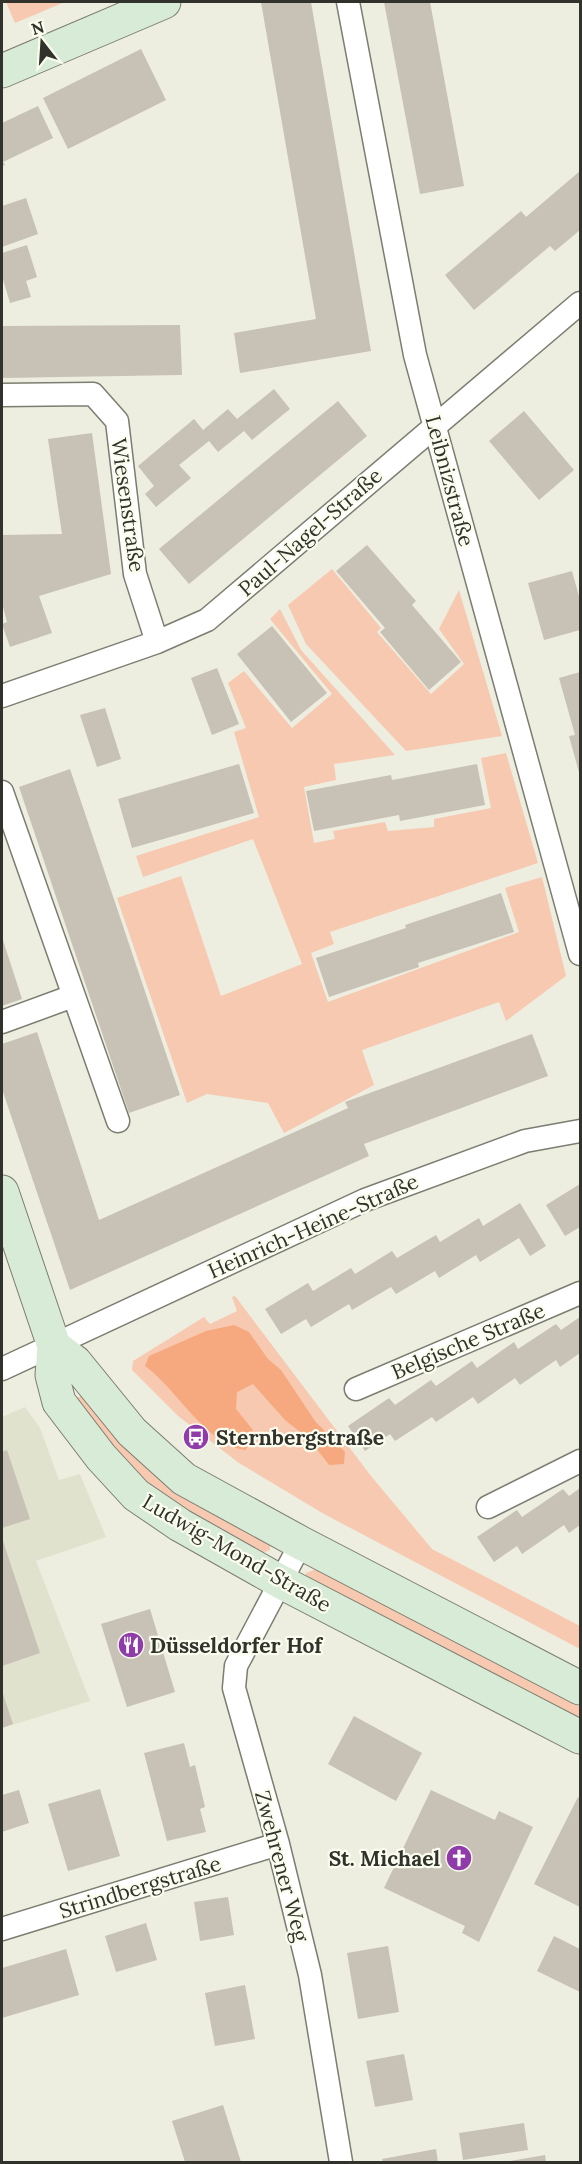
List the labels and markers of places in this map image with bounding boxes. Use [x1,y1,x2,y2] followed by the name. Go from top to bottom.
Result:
[181,1422,211,1452] bus stop icon: Sternbergstraße
[216,1424,384,1451] place label: Sternbergstraße
[116,1630,146,1660] restaurant icon: Düsseldorfer Hof
[150,1632,323,1659] place label: Düsseldorfer Hof
[444,1843,474,1873] church icon: St. Michael
[329,1845,440,1872] place label: St. Michael

